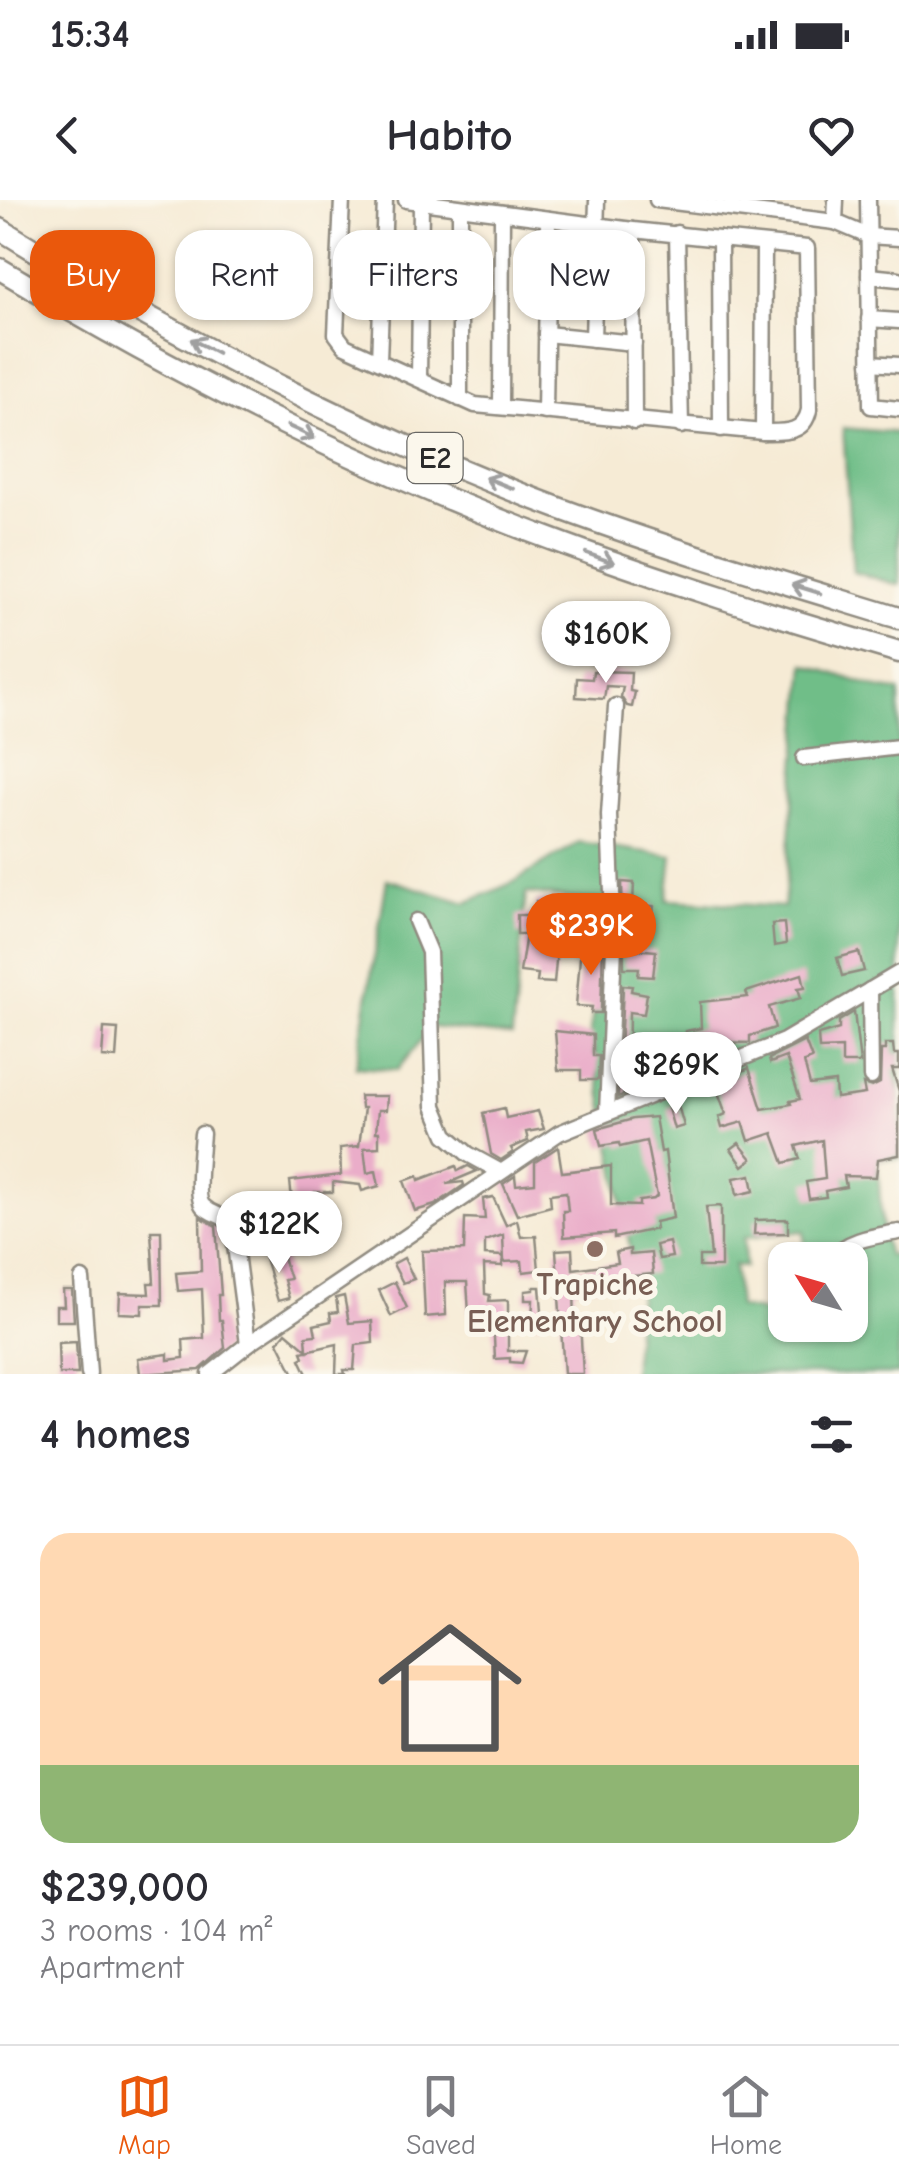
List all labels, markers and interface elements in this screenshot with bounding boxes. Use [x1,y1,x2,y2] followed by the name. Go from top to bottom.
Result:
[50,13,130,57] text: 15:34
[40,108,95,163] icon: back
[804,108,859,163] icon: heart
[386,109,513,161] text: Habito
[30,230,155,320] chip: Buy
[175,230,313,320] chip: Rent
[333,230,493,320] chip: Filters
[513,230,645,320] chip: New
[190,336,220,355] one-way arrow
[285,424,315,443] one-way arrow
[408,433,462,483] road number: E2
[484,473,514,491] one-way arrow
[584,550,615,568] one-way arrow
[790,579,822,597] one-way arrow
[536,601,676,686] pin: $160K
[564,615,648,652] text: $160K
[521,893,661,978] pin: $239K
[548,907,634,944] text: $239K
[606,1032,746,1117] pin: $269K
[633,1046,719,1083] text: $269K
[209,1191,349,1276] pin: $122K
[238,1205,320,1242] text: $122K
[584,1238,606,1260] marker: Trapiche Elementary School
[768,1242,868,1342] north arrow
[768,1242,868,1342] map controls
[467,1266,723,1340] place label: Trapiche Elementary School
[804,1407,859,1462] icon: filters
[40,1410,190,1459] text: 4 homes
[360,1598,540,1778] icon: home
[40,1863,209,1912] text: $239,000
[40,1912,272,1949] text: 3 rooms · 104 m²
[40,1949,183,1986] text: Apartment
[117,2069,172,2161] tab: Map
[406,2069,476,2161] tab: Saved
[710,2069,782,2161] tab: Home

